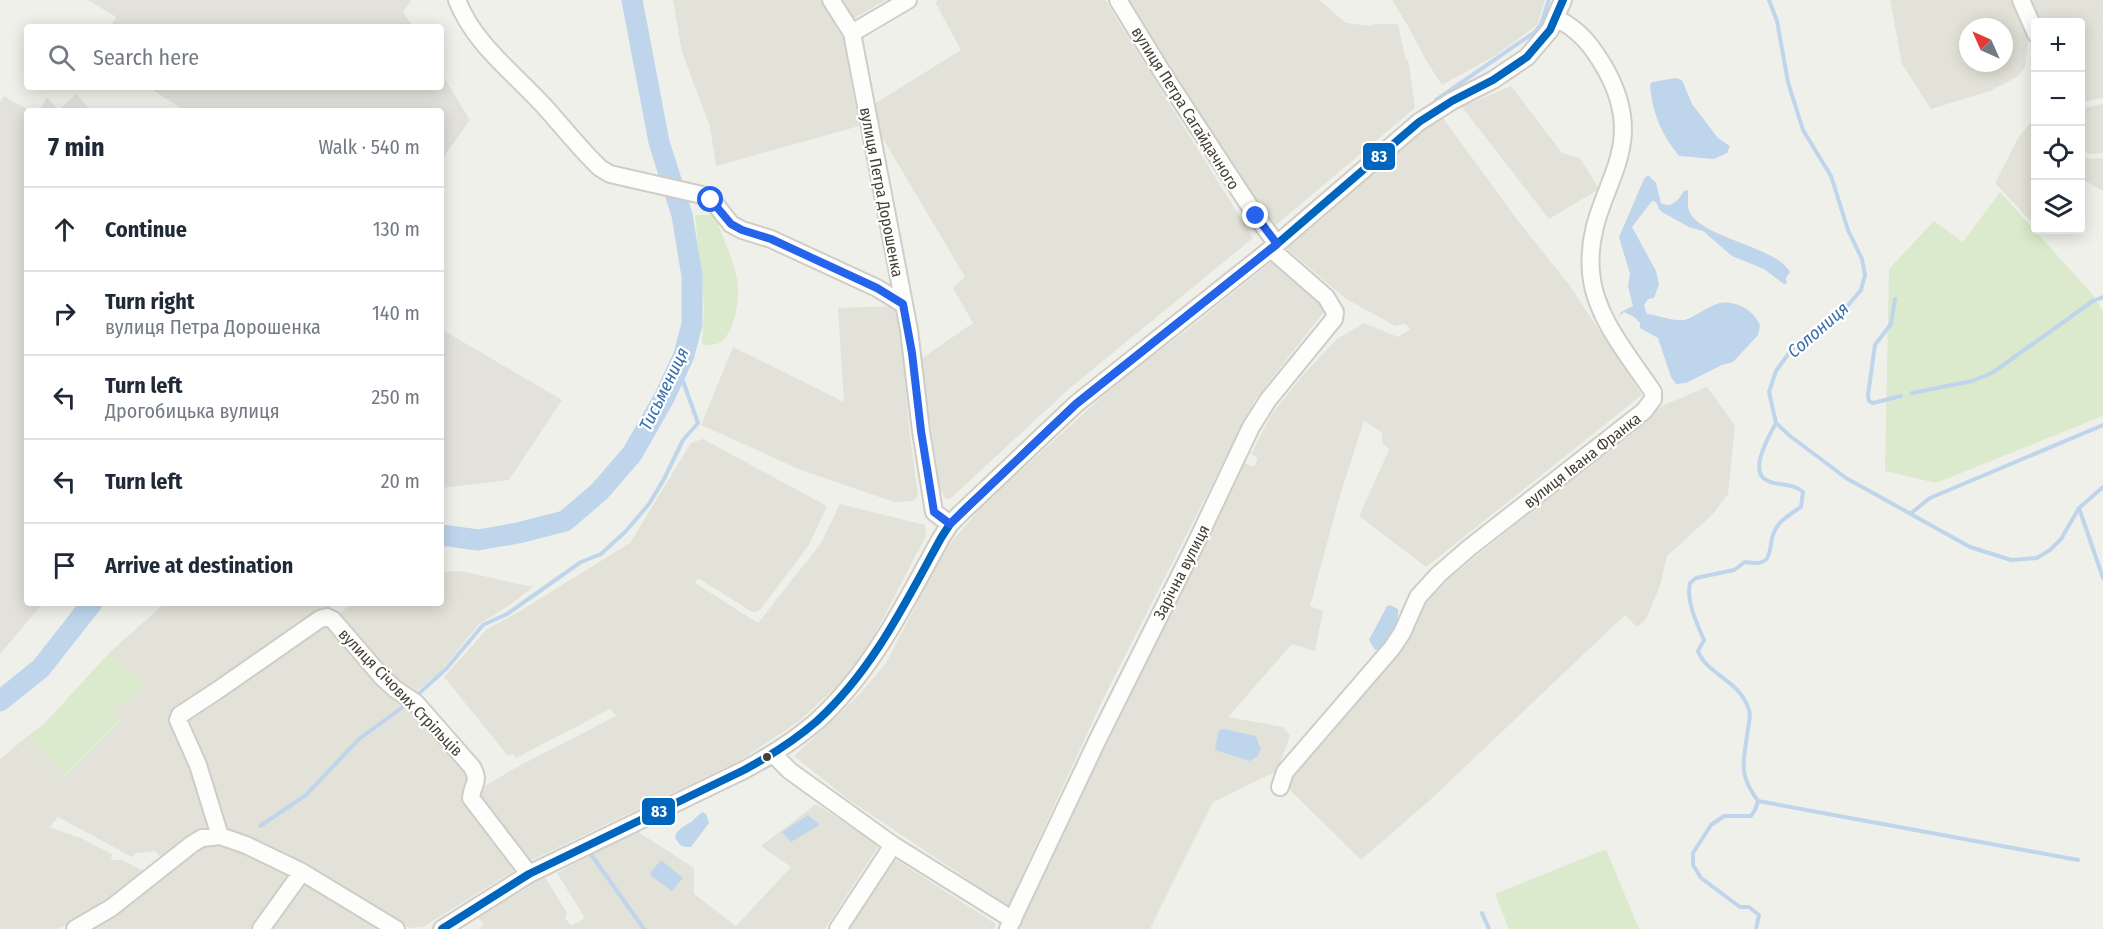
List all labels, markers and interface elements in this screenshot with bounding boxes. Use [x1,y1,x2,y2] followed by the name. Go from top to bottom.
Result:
[1959,18,2013,72] north arrow
[2031,18,2085,234] map controls
[2031,18,2085,72] button: +
[1128,23,1244,193] street label: вулиця Петра Сагайдачного
[24,24,444,90] search box
[45,41,78,74] icon: search
[93,44,199,71] text: Search here
[2031,72,2085,126] button: −
[856,106,907,279] street label: вулиця Петра Дорошенка
[2031,126,2085,180] button: locate
[48,132,105,163] text: 7 min
[318,135,420,159] text: Walk · 540 m
[1362,142,1396,171] line badge: 83
[1371,147,1387,166] text: 83
[2031,180,2085,234] button: layers
[697,186,723,212] route start
[1242,202,1268,228] route end
[48,213,81,246] icon: ahead
[105,216,187,243] text: Continue
[373,217,420,241] text: 130 m
[105,288,194,315] text: Turn right
[48,297,81,330] icon: right
[1783,297,1853,363] water label: Солониця
[372,301,420,325] text: 140 m
[105,315,321,339] text: вулиця Петра Дорошенка
[634,344,694,434] water label: Тисьмениця
[105,372,183,399] text: Turn left
[48,381,81,414] icon: left
[372,385,420,409] text: 250 m
[105,399,280,423] text: Дрогобицька вулиця
[1520,409,1645,512] street label: вулиця Івана Франка
[48,465,81,498] icon: left
[105,468,183,495] text: Turn left
[381,469,420,493] text: 20 m
[1149,522,1214,623] street label: Зарічна вулиця
[48,549,81,582] icon: arrive
[105,552,293,579] text: Arrive at destination
[335,625,467,760] street label: вулиця Січових Стрільців
[761,751,773,763] unlabelled marker
[641,797,676,826] line badge: 83
[651,802,667,821] text: 83

